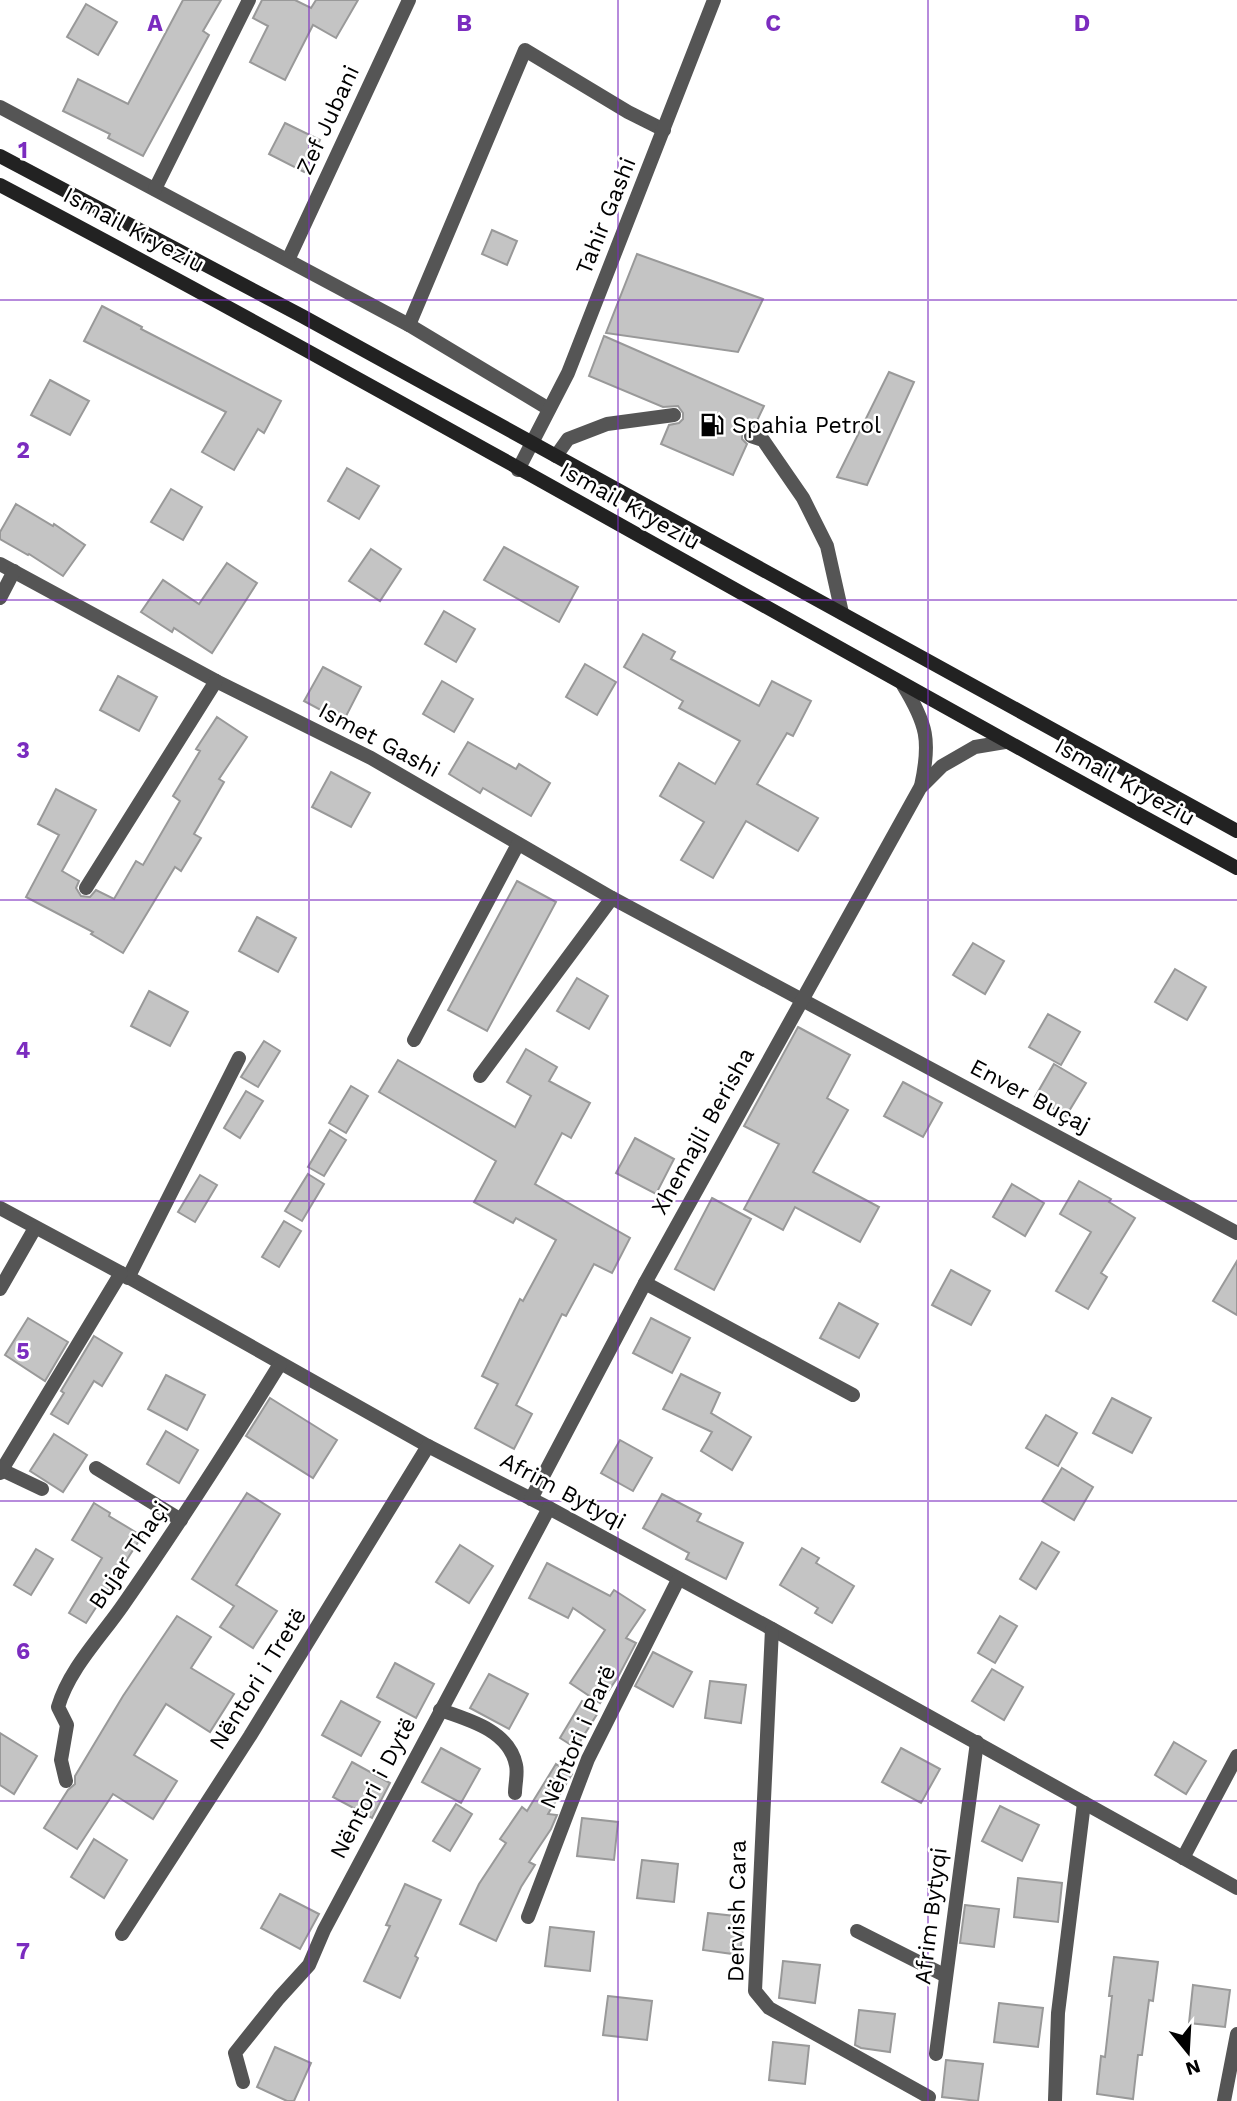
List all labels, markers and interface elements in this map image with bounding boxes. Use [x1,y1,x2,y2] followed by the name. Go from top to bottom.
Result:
[147,10,163,37] text: A
[456,10,472,37] text: B
[765,10,781,37] text: C
[1074,10,1090,37] text: D
[291,61,365,179] street label: Zef Jubani
[18,137,28,164] text: 1
[570,154,642,278] street label: Tahir Gashi
[59,181,209,279] street label: Ismail Kryeziu
[698,411,726,439] fuel station icon: Spahia Petrol
[732,412,881,439] place label: Spahia Petrol
[16,437,30,464] text: 2
[555,456,705,556] street label: Ismail Kryeziu
[314,697,444,783] street label: Ismet Gashi
[1050,732,1200,832] street label: Ismail Kryeziu
[16,737,30,764] text: 3
[16,1037,31,1064] text: 4
[646,1043,760,1219] street label: Xhemajli Berisha
[965,1053,1095,1139] street label: Enver Buçaj
[16,1338,30,1365] text: 5
[496,1447,630,1535] street label: Afrim Bytyqi
[83,1496,175,1614] street label: Bujar Thaçi
[204,1603,312,1755] street label: Nëntori i Tretë
[16,1638,30,1665] text: 6
[534,1661,622,1813] street label: Nëntori i Parë
[324,1713,422,1863] street label: Nëntori i Dytë
[722,1840,752,1982] street label: Dervish Cara
[909,1846,953,1986] street label: Afrim Bytyqi
[16,1938,30,1965] text: 7
[1153,2017,1223,2087] north arrow
[1183,2055,1203,2081] text: N

